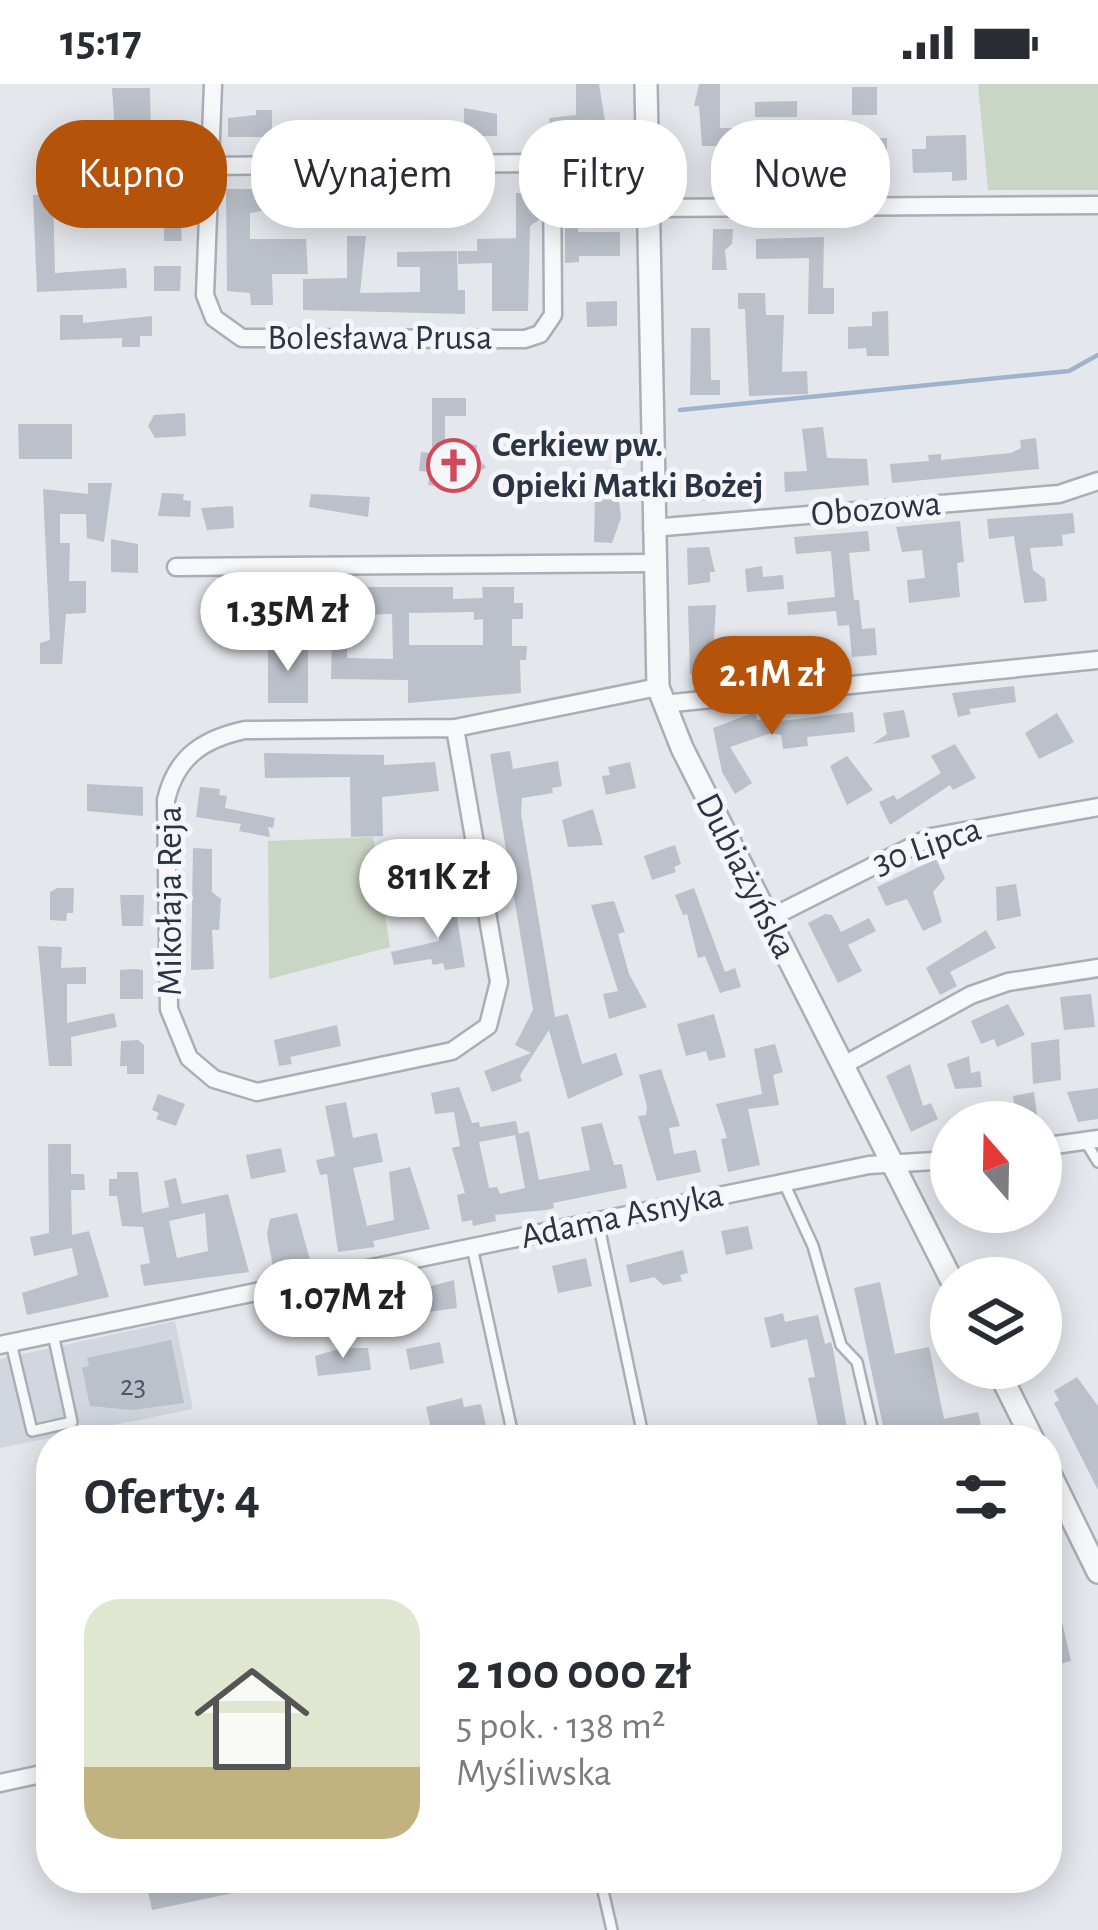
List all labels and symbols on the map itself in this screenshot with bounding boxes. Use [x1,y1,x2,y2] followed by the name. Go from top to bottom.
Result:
[267,320,493,356] street label: Bolesława Prusa
[492,427,764,504] place label: Cerkiew pw. Opieki Matki Bożej
[425,438,481,494] church icon: Cerkiew pw. Opieki Matki Bożej
[809,485,943,533] street label: Obozowa
[164,572,412,674] pin: 1.35M zł
[661,636,883,738] pin: 2.1M zł
[689,788,803,964] street label: Dubiażyńska
[152,806,188,996] street label: Mikołaja Reja
[868,811,986,881] street label: 30 Lipca
[327,839,549,941] pin: 811K zł
[930,1101,1062,1233] north arrow
[517,1177,727,1255] street label: Adama Asnyka
[219,1259,467,1361] pin: 1.07M zł
[120,1371,146,1401] house number: 23

